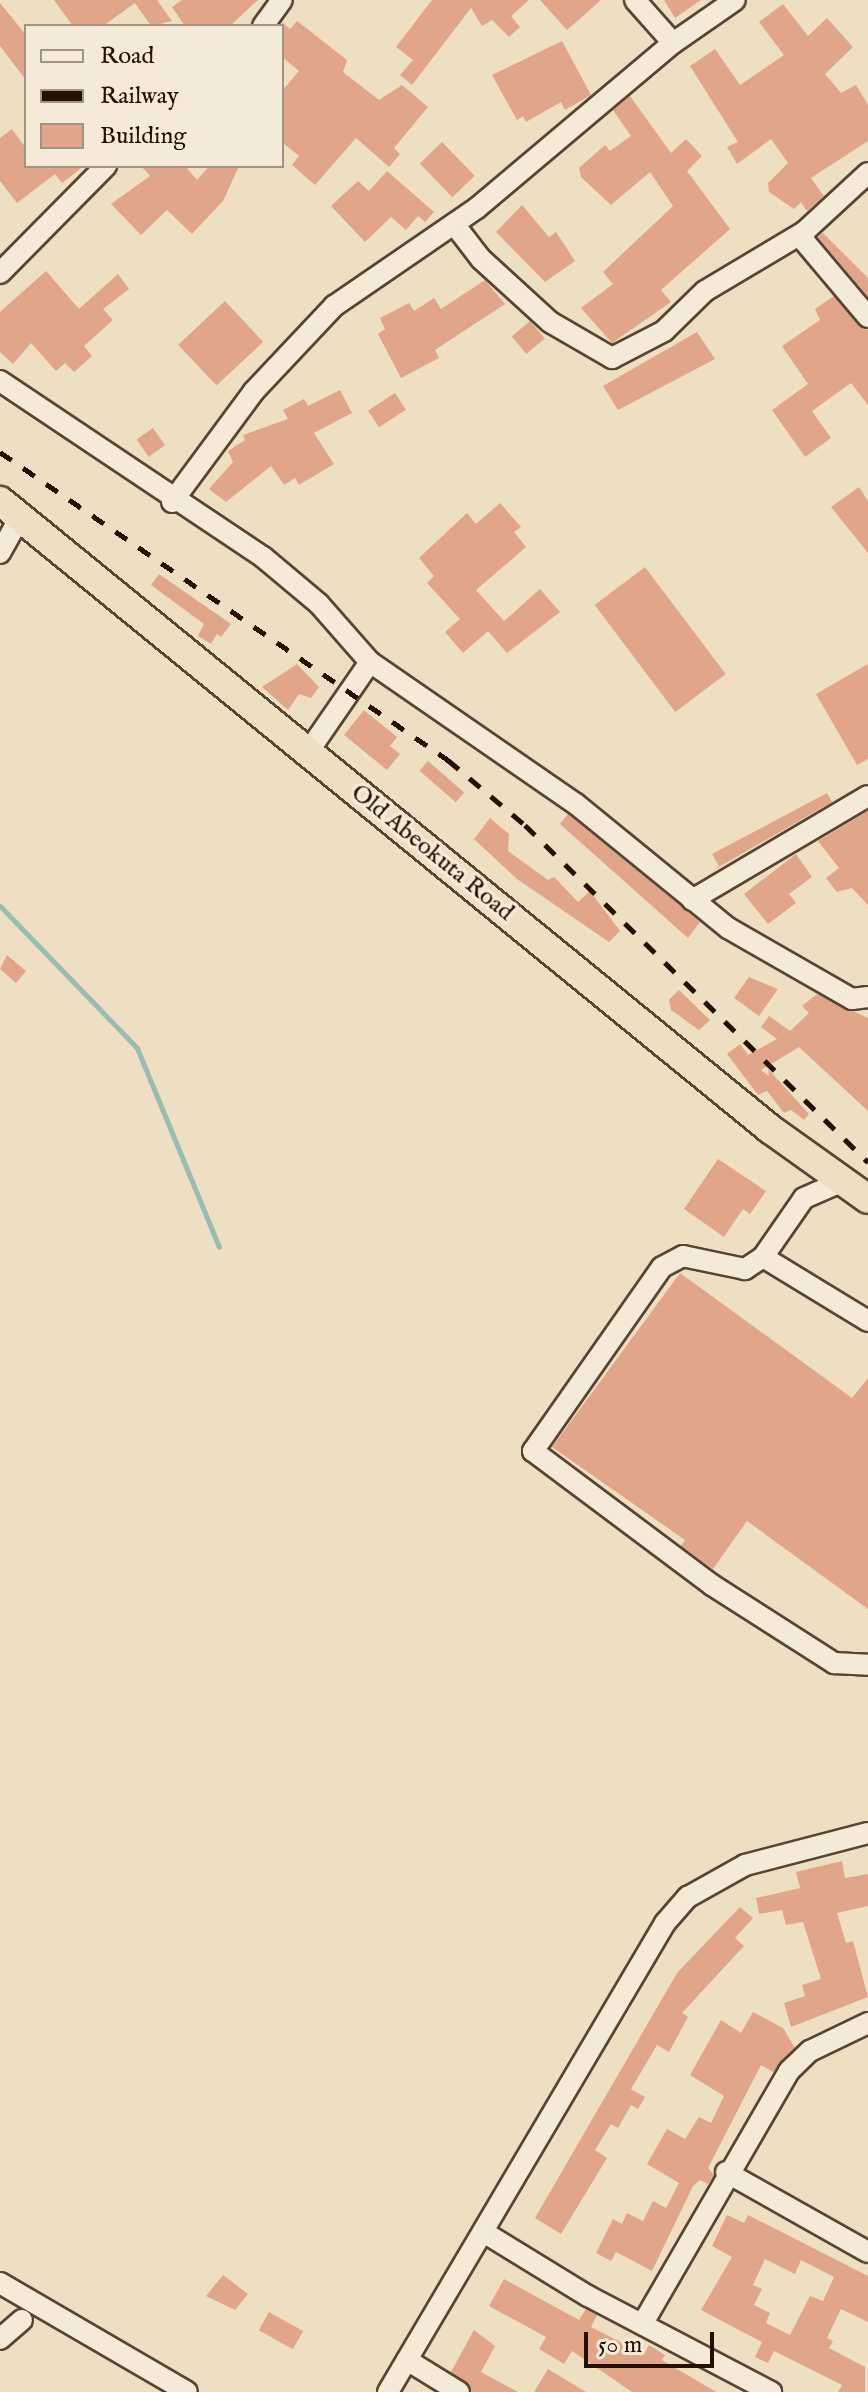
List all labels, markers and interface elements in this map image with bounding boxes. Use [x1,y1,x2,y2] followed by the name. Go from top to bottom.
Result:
[24,24,284,168] legend
[100,41,154,72] text: Road
[100,81,179,112] text: Railway
[100,121,186,152] text: Building
[345,779,519,927] street label: Old Abeokuta Road
[588,2316,718,2366] scale bar
[598,2330,642,2361] text: 50 m

